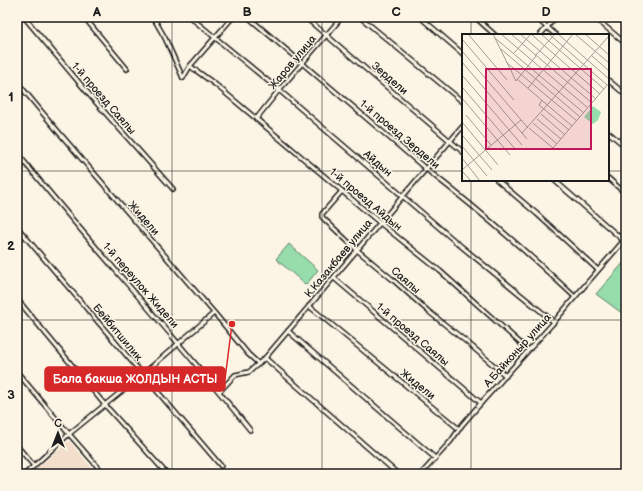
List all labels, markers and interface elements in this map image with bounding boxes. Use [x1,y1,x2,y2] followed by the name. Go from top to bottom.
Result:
[92,4,101,20] text: A
[242,4,252,20] text: B
[391,4,401,20] text: C
[541,4,551,20] text: D
[266,32,319,92] street label: Жаров улица
[462,34,609,181] inset map
[369,59,410,98] street label: Зердели
[69,60,138,137] street label: 1-й проезд Саялы
[8,89,14,105] text: 1
[357,97,442,172] street label: 1-й проезд Зердели
[360,147,395,179] street label: Айдын
[327,165,405,234] street label: 1-й проезд Айдын
[125,199,162,238] street label: Жидели
[302,216,375,300] street label: К.Казакбаев улица
[7,238,15,254] text: 2
[100,240,181,331] street label: 1-й переулок Жидели
[388,264,423,297] street label: Саялы
[374,300,452,369] street label: 1-й проезд Саялы
[90,301,145,363] street label: Бейбитшилик
[480,311,554,390] street label: А.Байконыр улица
[398,366,438,402] street label: Жидели
[45,367,225,391] callout: Бала бакша ЖОЛДЫН АСТЫ
[53,372,217,387] text: Бала бакша ЖОЛДЫН АСТЫ
[7,387,15,403] text: 3
[38,413,78,453] north arrow
[54,417,62,430] text: С

